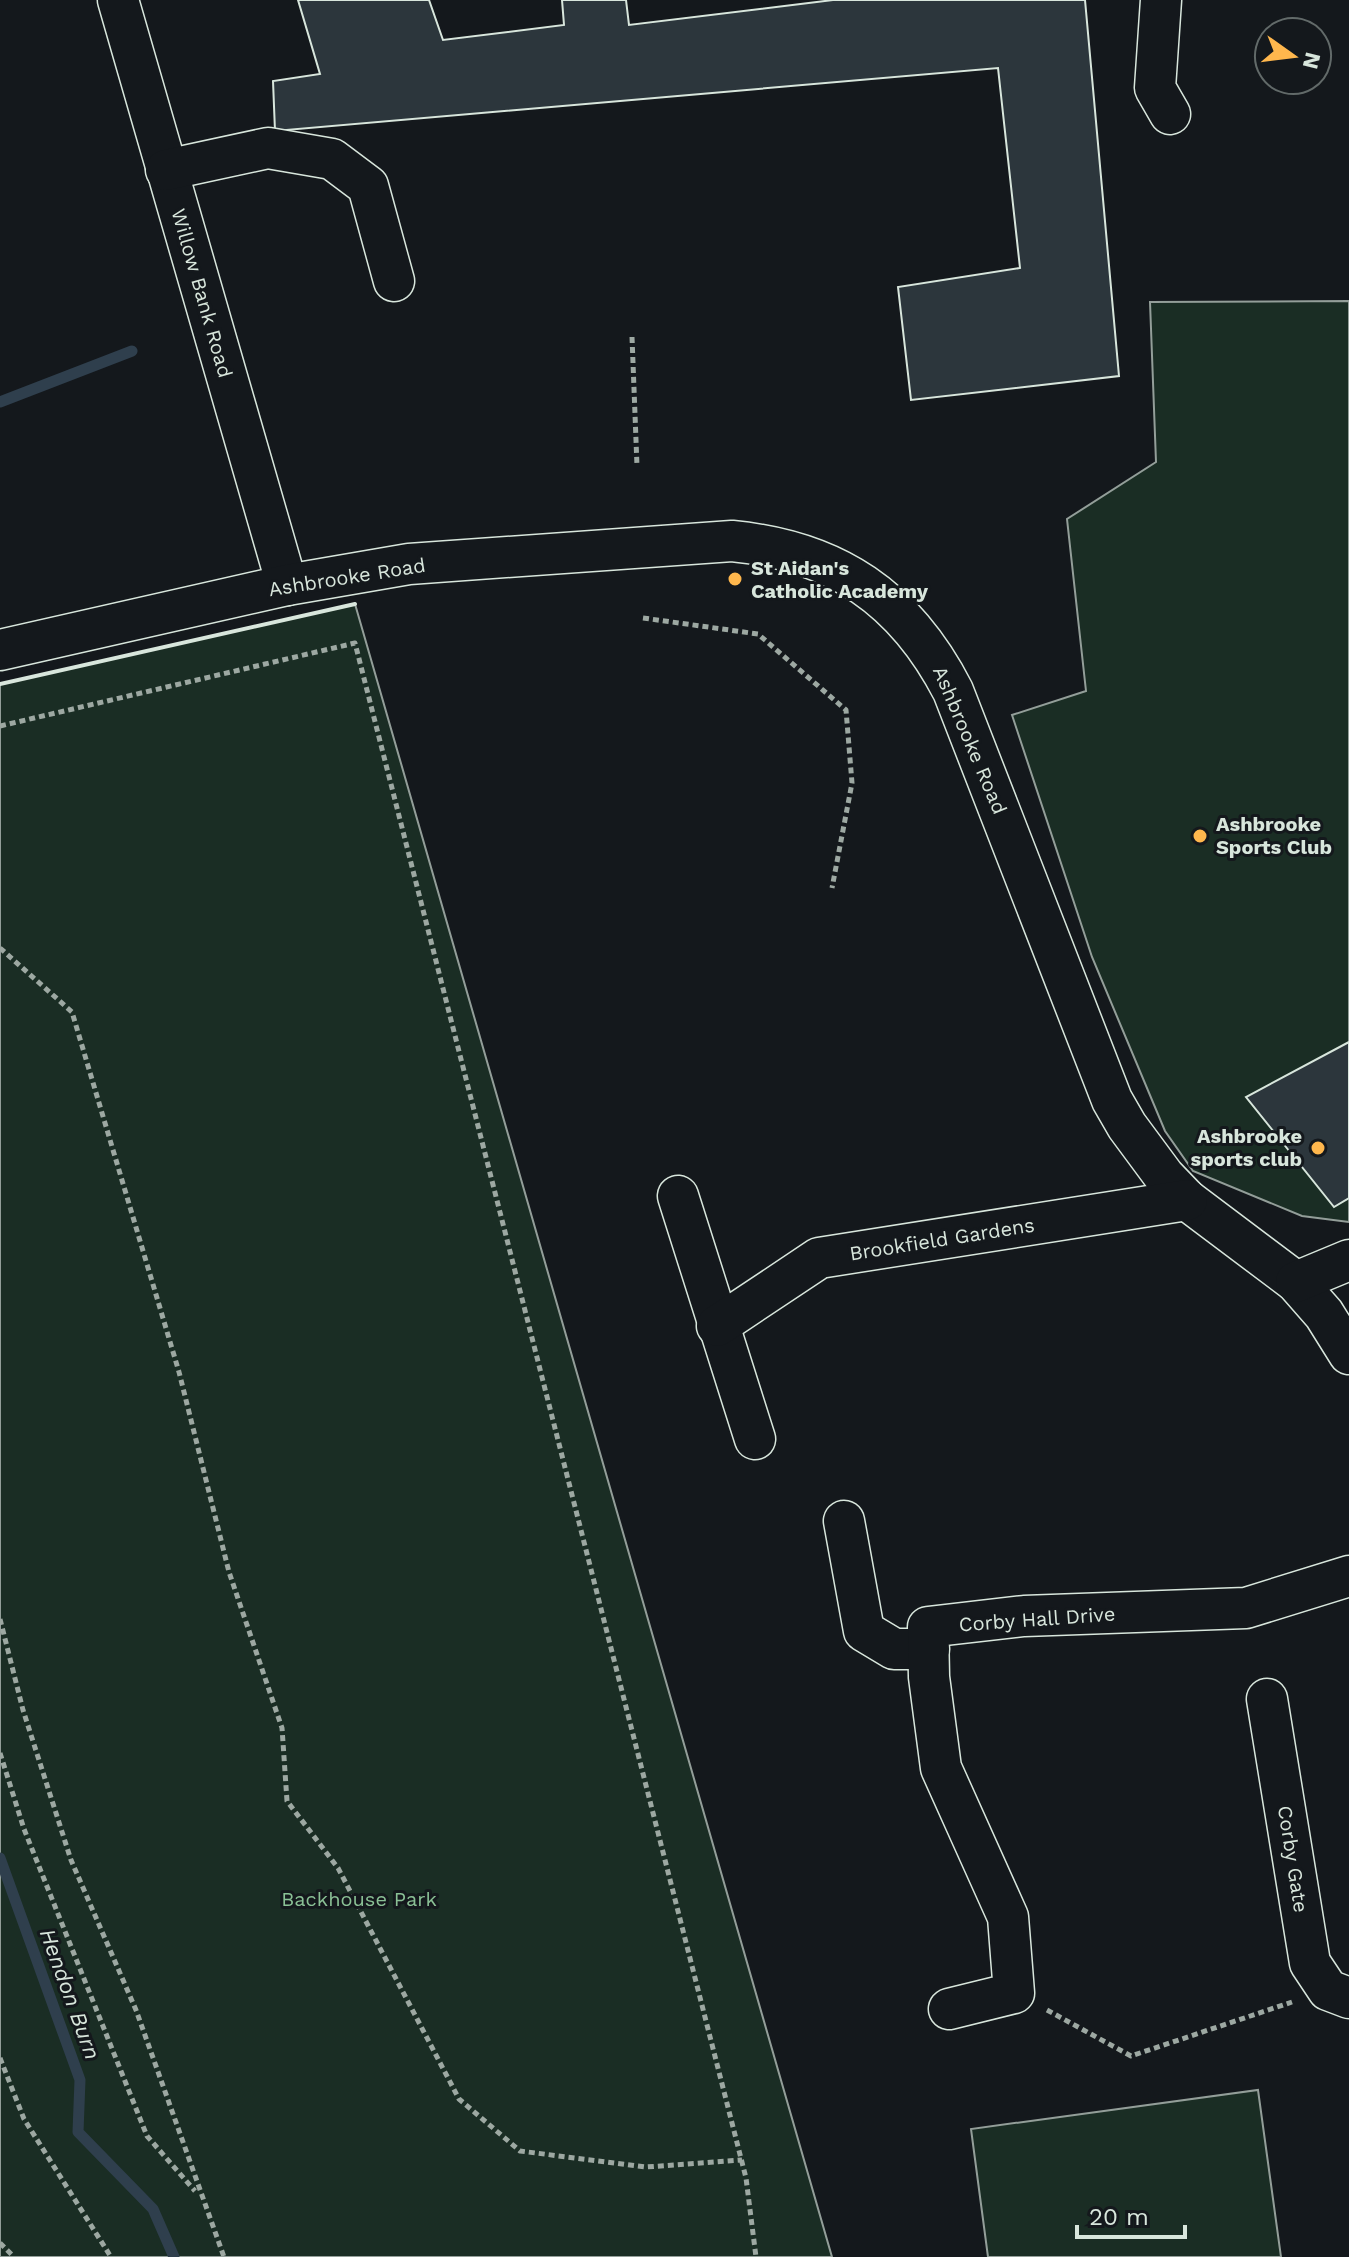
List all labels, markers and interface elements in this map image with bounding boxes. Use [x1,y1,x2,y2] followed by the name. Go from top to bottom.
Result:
[1253,16,1333,96] north arrow
[1298,50,1326,72] text: N
[166,206,238,380] street label: Willow Bank Road
[267,553,427,601] street label: Ashbrooke Road
[751,556,929,603] place label: St Aidan's Catholic Academy
[726,570,744,588] marker: St Aidan's Catholic Academy
[928,662,1012,818] street label: Ashbrooke Road
[1216,812,1332,859] place label: Ashbrooke Sports Club
[1191,827,1209,845] marker: Ashbrooke Sports Club
[1191,1124,1302,1171] place label: Ashbrooke sports club
[1309,1139,1327,1157] marker: Ashbrooke sports club
[848,1213,1036,1265] street label: Brookfield Gardens
[958,1602,1116,1636] street label: Corby Hall Drive
[1273,1804,1313,1914] street label: Corby Gate
[281,1887,437,1911] park label: Backhouse Park
[35,1925,105,2063] water label: Hendon Burn
[1077,2189,1185,2239] scale bar
[1089,2203,1149,2231] text: 20 m

